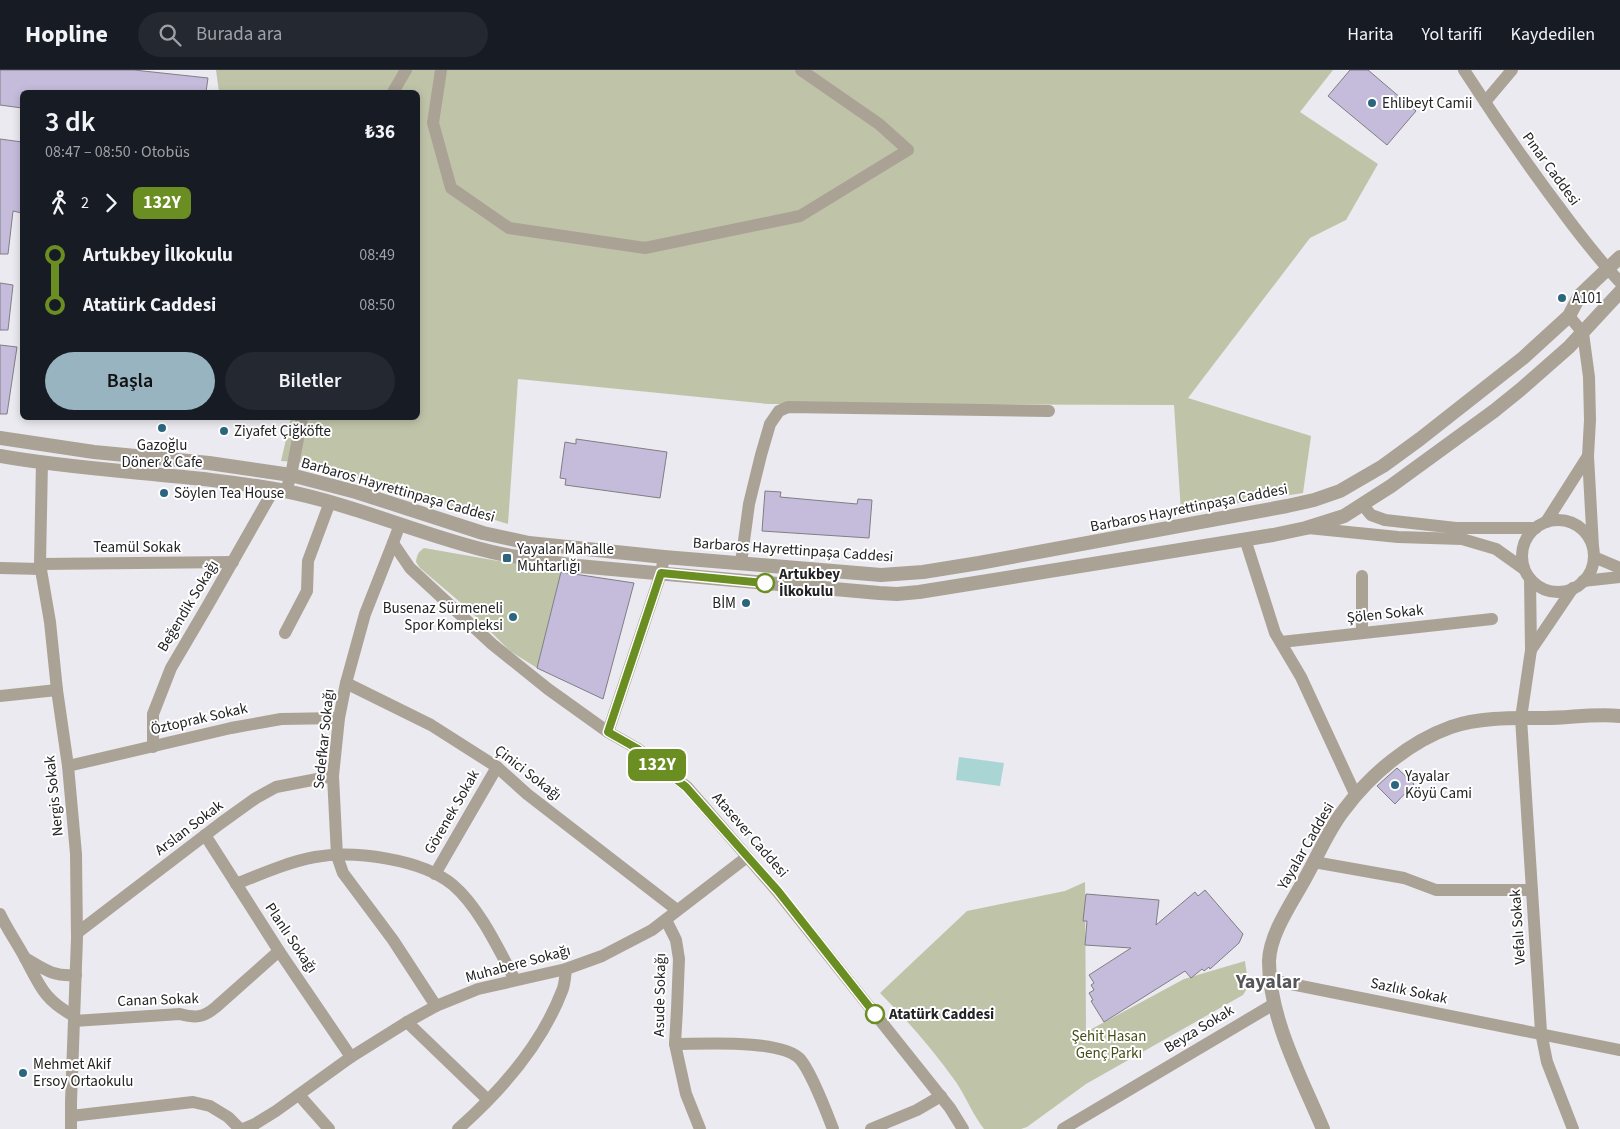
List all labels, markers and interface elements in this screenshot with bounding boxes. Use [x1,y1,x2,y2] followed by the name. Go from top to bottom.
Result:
[138,12,488,57] search box
[25,17,108,52] text: Hopline
[156,21,184,49] icon: search
[196,21,282,48] text: Burada ara
[1347,22,1394,47] text: Harita
[1422,22,1482,47] text: Yol tarifi
[1510,22,1595,47] text: Kaydedilen
[1382,93,1472,114] place label: Ehlibeyt Camii
[1366,97,1378,109] marker: Ehlibeyt Camii
[45,102,95,142] text: 3 dk
[365,119,395,146] text: ₺36
[1517,128,1585,210] street label: Pınar Caddesi
[45,141,190,163] text: 08:47 – 08:50 · Otobüs
[45,189,73,217] icon: walk
[97,189,125,217] icon: forward
[143,190,181,215] text: 132Y
[81,192,89,214] text: 2
[83,242,233,269] text: Artukbey İlkokulu
[359,244,395,266] text: 08:49
[1572,288,1603,309] place label: A101
[83,292,216,319] text: Atatürk Caddesi̇
[1556,292,1568,304] marker: A101
[359,294,395,316] text: 08:50
[45,352,215,410] button: Başla
[225,352,395,410] button: Biletler
[234,421,331,442] place label: Ziyafet Çiğköfte
[156,422,168,434] marker: Gazoğlu Döner & Cafe
[218,425,230,437] marker: Ziyafet Çiğköfte
[121,435,203,473] place label: Gazoğlu Döner & Cafe
[299,452,497,528] street label: Barbaros Hayrettinpaşa Caddesi
[1088,479,1290,537] street label: Barbaros Hayrettinpaşa Caddesi
[174,483,284,504] place label: Söylen Tea House
[158,487,170,499] marker: Söylen Tea House
[692,533,894,567] street label: Barbaros Hayrettinpaşa Caddesi
[93,537,181,558] street label: Teamül Sokak
[516,539,614,577] place label: Yayalar Mahalle Muhtarlığı
[501,552,513,564] marker: Yayalar Mahalle Muhtarlığı
[152,556,224,656] street label: Beğendik Sokağı
[778,564,840,602] place label: Artukbey İlkokulu
[755,573,775,593] marker: Artukbey İlkokulu
[712,593,736,614] place label: BİM
[740,597,752,609] marker: BİM
[383,598,503,636] place label: Busenaz Sürmeneli Spor Kompleksi
[1346,599,1425,628] street label: Şölen Sokak
[507,611,519,623] marker: Busenaz Sürmeneli Spor Kompleksi
[308,688,340,790] street label: Sedefkar Sokağı
[149,698,250,740] street label: Öztoprak Sokak
[490,740,566,806] street label: Çinici Sokağı
[622,749,692,781] line badge: 132Y
[638,752,676,777] text: 132Y
[39,754,69,837] street label: Nergis Sokak
[419,765,485,858] street label: Görenek Sokak
[1404,766,1472,804] place label: Yayalar Köyü Cami
[1389,779,1401,791] marker: Yayalar Köyü Cami
[707,788,793,882] street label: Atasever Caddesi
[151,795,228,861] street label: Arslan Sokak
[1272,798,1340,894] street label: Yayalar Caddesi
[1505,888,1531,965] street label: Vefalı Sokak
[260,899,322,977] street label: Planlı Sokağı
[463,940,573,988] street label: Muhabere Sokağı
[649,953,671,1037] street label: Asude Sokağı
[1235,968,1300,996] district label: Yayalar
[1369,973,1450,1010] street label: Sazlık Sokak
[117,988,200,1012] street label: Canan Sokak
[1160,1000,1238,1058] street label: Beyza Sokak
[865,1004,885,1024] marker: Atatürk Caddesi̇
[888,1004,994,1025] place label: Atatürk Caddesi̇
[1072,1026,1146,1064] park label: Şehit Hasan Genç Parkı
[33,1054,133,1092] place label: Mehmet Akif Ersoy Ortaokulu
[17,1067,29,1079] marker: Mehmet Akif Ersoy Ortaokulu

